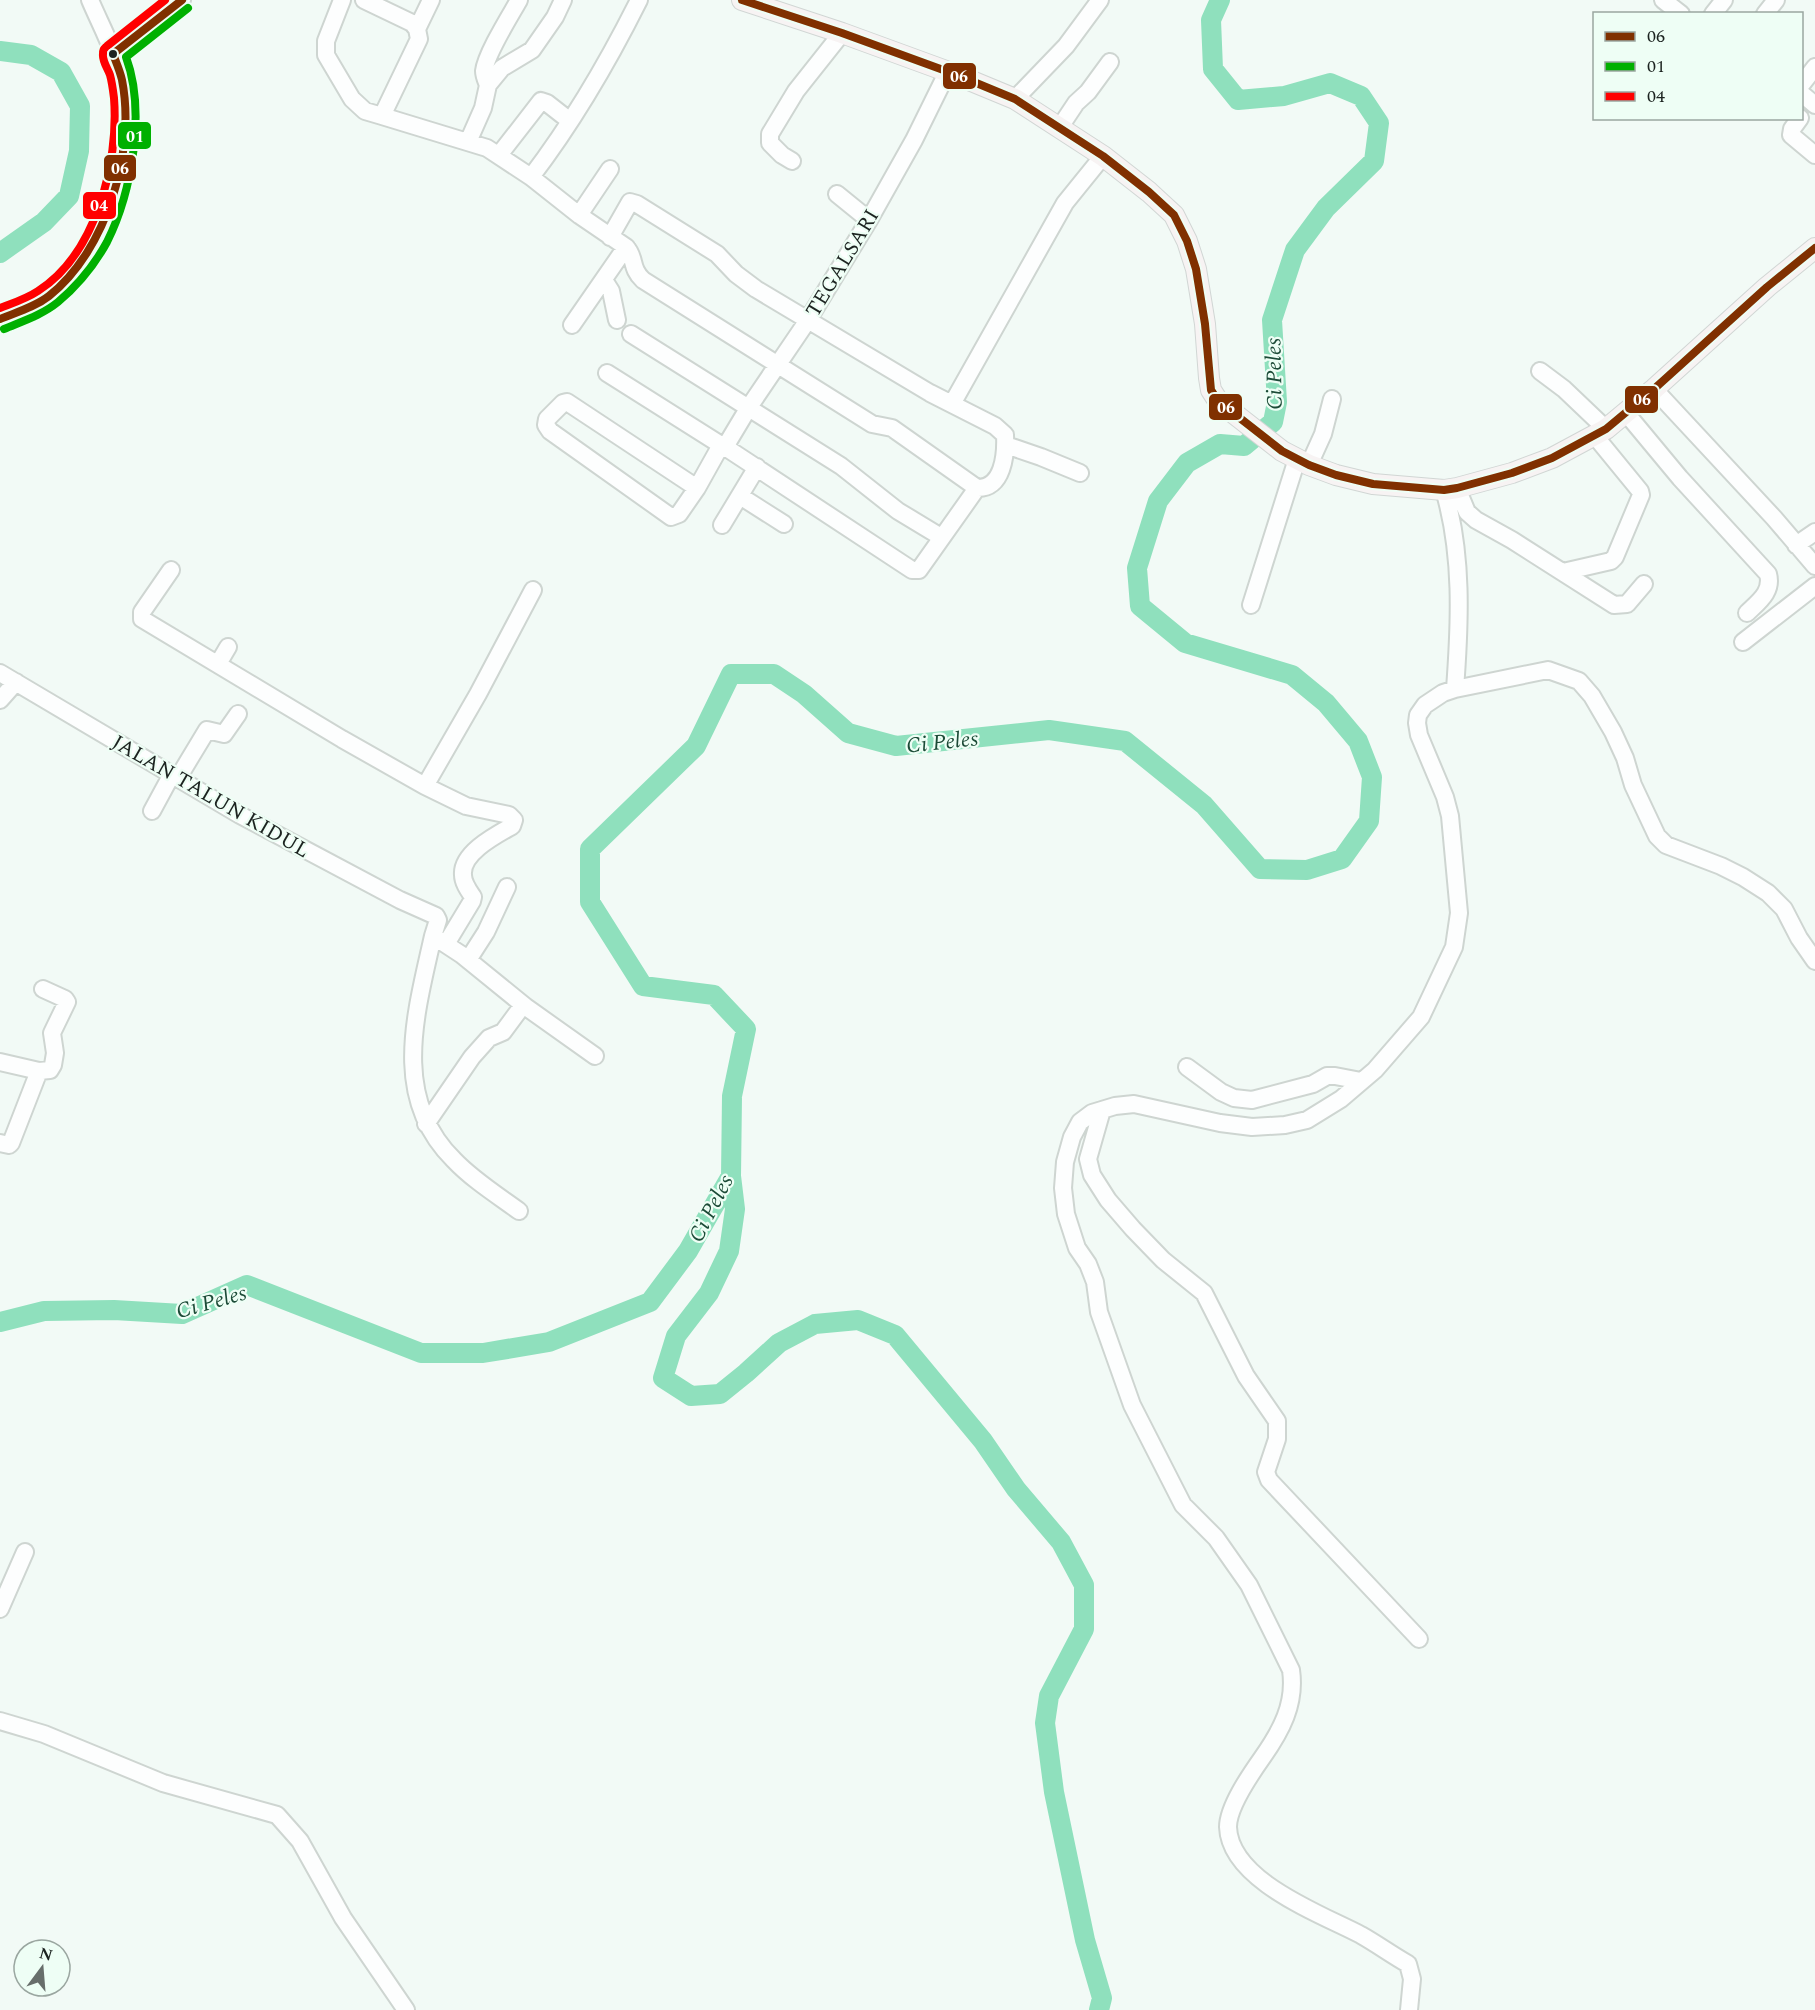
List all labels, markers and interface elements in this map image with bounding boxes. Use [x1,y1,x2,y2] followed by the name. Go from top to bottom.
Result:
[1593,12,1803,120] legend
[1647,23,1665,50] text: 06
[107,48,119,60] unlabelled marker
[1647,53,1665,80] text: 01
[942,62,977,90] line badge: 06
[950,65,968,89] text: 06
[1647,83,1665,110] text: 04
[117,121,152,150] line badge: 01
[126,125,144,149] text: 01
[103,154,137,182] line badge: 06
[111,157,129,181] text: 06
[82,191,117,220] line badge: 04
[90,194,108,218] text: 04
[798,203,888,324] street label: TEGALSARI
[1257,337,1292,410] water label: Ci Peles
[1624,385,1659,414] line badge: 06
[1633,388,1651,412] text: 06
[1208,393,1243,421] line badge: 06
[1217,396,1235,420] text: 06
[905,722,980,763] water label: Ci Peles
[105,727,316,867] street label: JALAN TALUN KIDUL
[680,1169,742,1248] water label: Ci Peles
[172,1277,251,1328] water label: Ci Peles
[12,1938,72,1998] north arrow
[36,1941,55,1968] text: N

